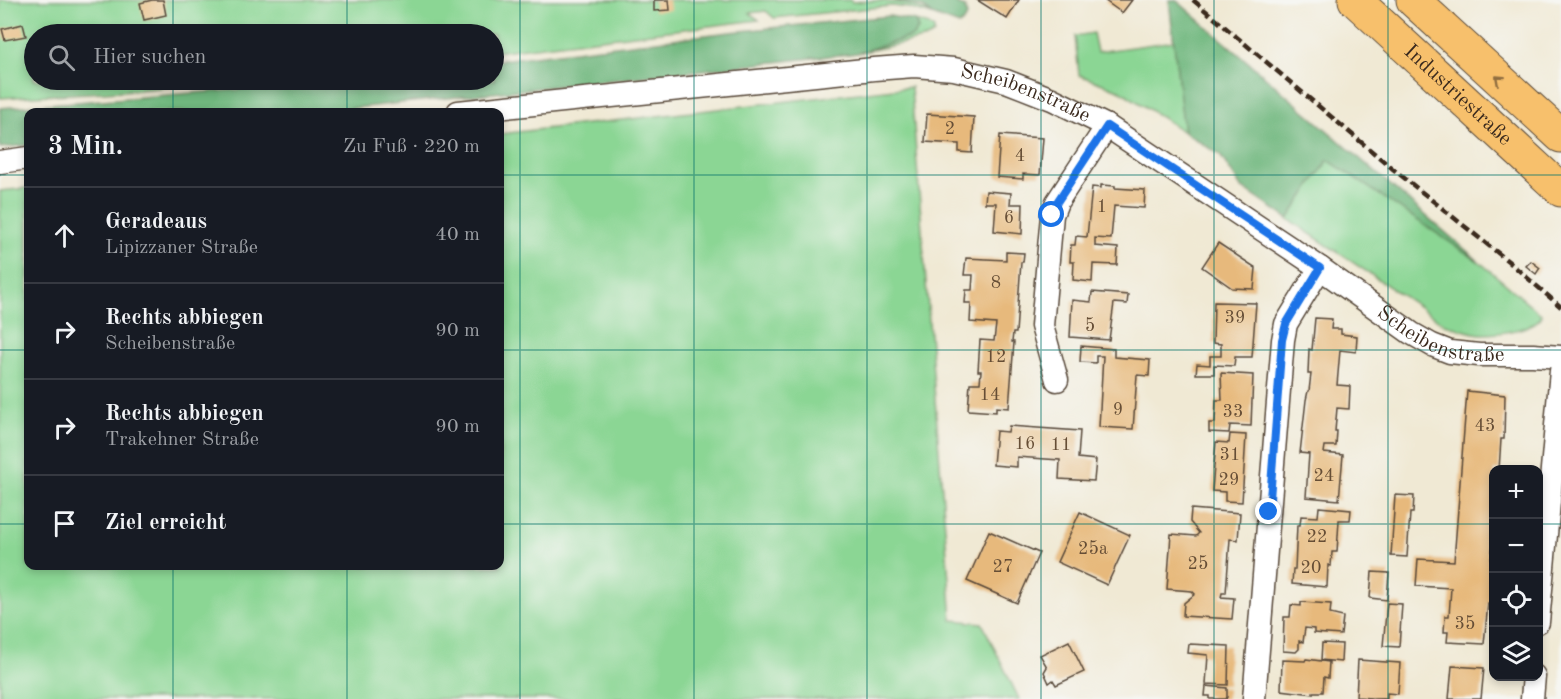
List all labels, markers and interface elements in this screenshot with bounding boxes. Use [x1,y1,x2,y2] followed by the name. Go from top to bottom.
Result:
[24,24,504,90] search box
[1400,40,1516,150] street label: Industriestraße
[45,41,78,74] icon: search
[93,46,206,68] text: Hier suchen
[959,60,1094,127] street label: Scheibenstraße
[1495,76,1506,87] one-way arrow
[945,120,955,138] house number: 2
[48,134,123,160] text: 3 Min.
[343,137,480,157] text: Zu Fuß · 220 m
[1015,147,1025,165] house number: 4
[1097,198,1107,216] house number: 1
[1038,201,1064,227] route start
[1004,209,1014,227] house number: 6
[105,211,207,233] text: Geradeaus
[48,219,81,252] icon: ahead
[435,225,480,245] text: 40 m
[105,238,258,258] text: Lipizzaner Straße
[991,274,1001,292] house number: 8
[1373,302,1505,366] street label: Scheibenstraße
[105,307,264,329] text: Rechts abbiegen
[1225,309,1245,327] house number: 39
[48,315,81,348] icon: right
[1085,317,1095,335] house number: 5
[435,321,480,341] text: 90 m
[105,334,235,354] text: Scheibenstraße
[986,348,1006,366] house number: 12
[980,386,1000,404] house number: 14
[1113,401,1123,419] house number: 9
[105,403,264,425] text: Rechts abbiegen
[1223,403,1243,421] house number: 33
[48,411,81,444] icon: right
[435,417,480,437] text: 90 m
[1475,417,1495,435] house number: 43
[105,430,259,450] text: Trakehner Straße
[1015,435,1035,453] house number: 16
[1051,436,1071,454] house number: 11
[1220,446,1240,464] house number: 31
[1489,465,1543,681] map controls
[1489,465,1543,519] button: +
[1314,467,1334,485] house number: 24
[1219,471,1239,489] house number: 29
[1255,498,1281,524] route end
[48,507,81,540] icon: arrive
[105,512,226,534] text: Ziel erreicht
[1489,519,1543,573] button: −
[1307,528,1327,546] house number: 22
[1078,540,1108,558] house number: 25a
[1188,555,1208,573] house number: 25
[993,558,1013,576] house number: 27
[1301,559,1321,577] house number: 20
[1489,573,1543,627] button: locate
[1455,615,1475,633] house number: 35
[1489,627,1543,681] button: layers

